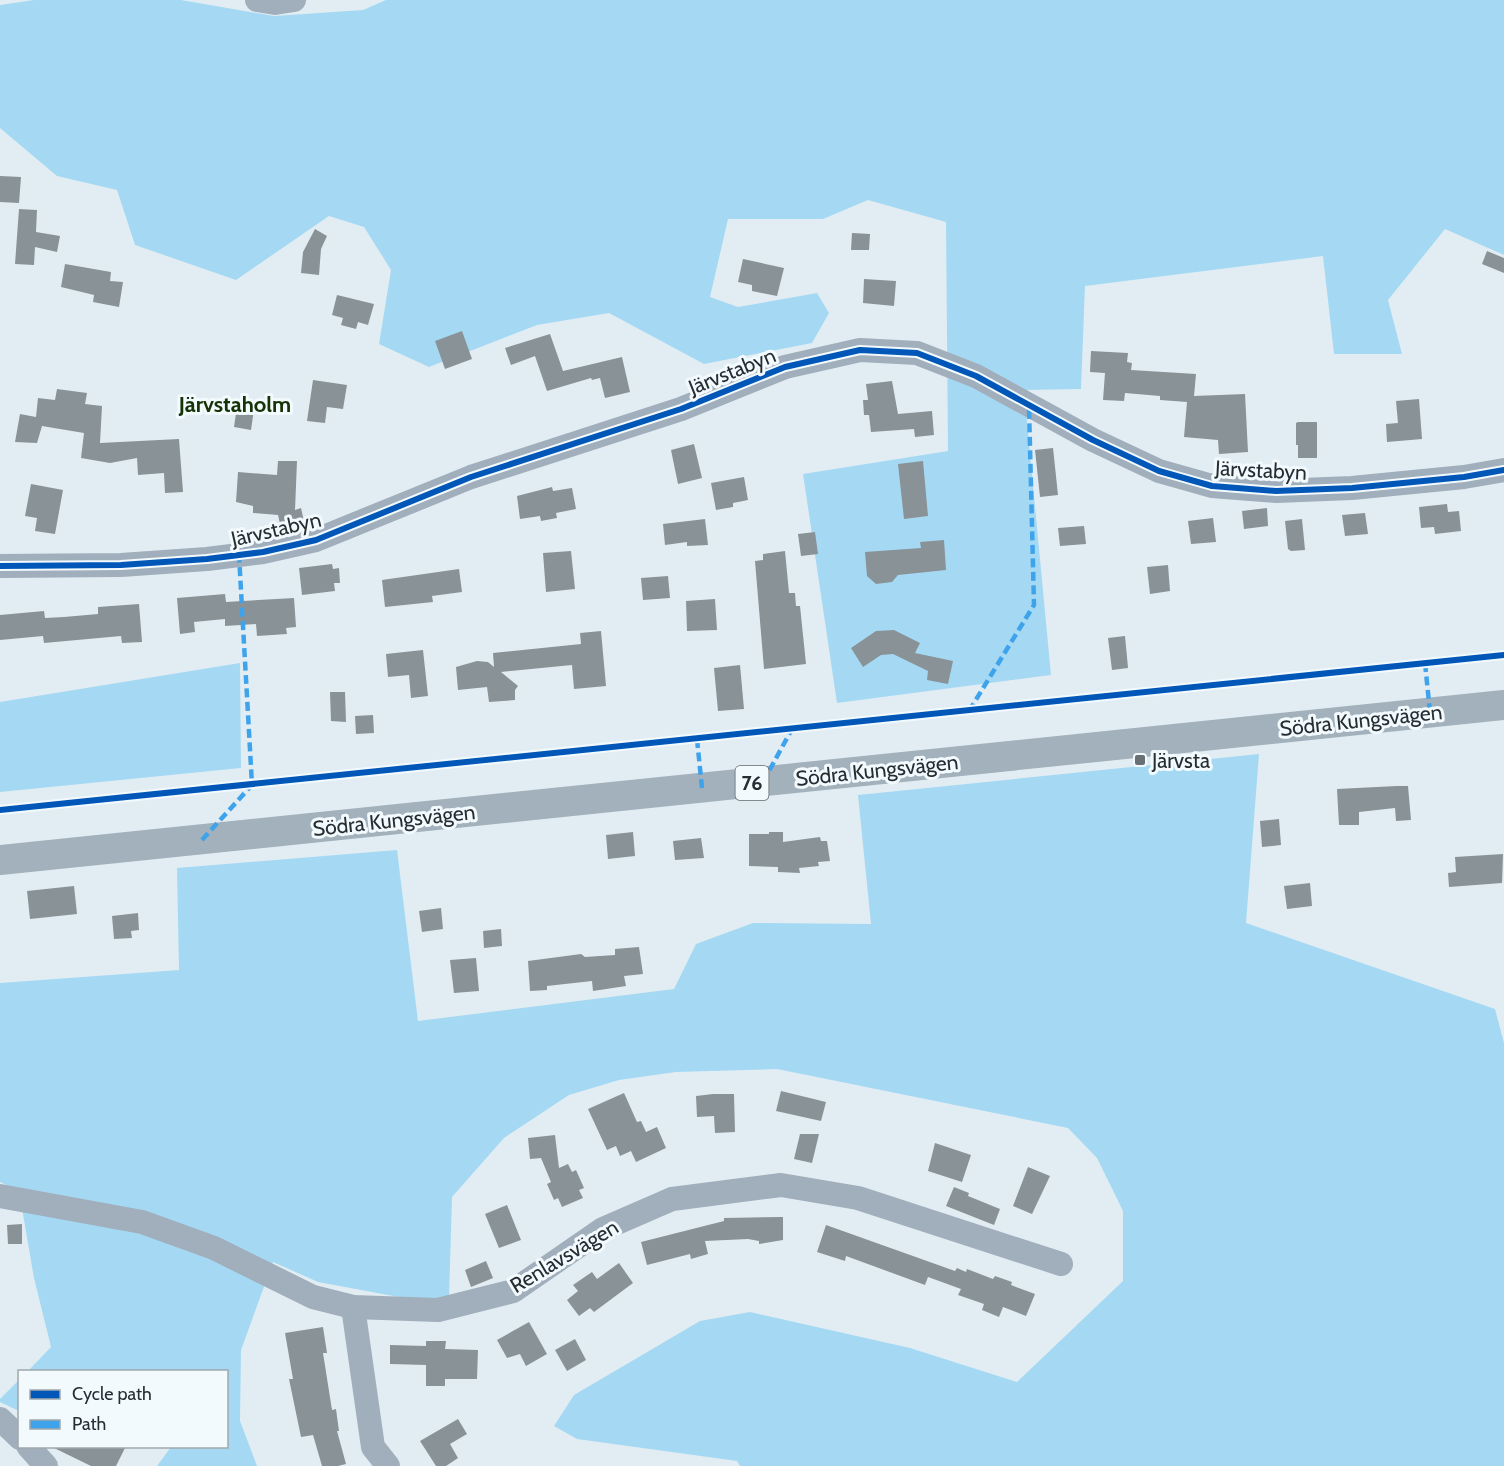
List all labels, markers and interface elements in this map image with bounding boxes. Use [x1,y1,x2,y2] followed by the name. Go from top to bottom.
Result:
[684,342,779,400] street label: Järvstabyn
[178,391,291,418] district label: Järvstaholm
[1214,455,1307,485] street label: Järvstabyn
[228,507,324,552] street label: Järvstabyn
[1279,699,1443,741] street label: Södra Kungsvägen
[1151,748,1210,773] place label: Järvsta
[795,749,959,791] street label: Södra Kungsvägen
[1133,753,1147,767] marker: Järvsta
[736,766,768,800] road number: 76
[312,799,476,841] street label: Södra Kungsvägen
[505,1214,623,1298] street label: Renlavsvägen
[18,1370,228,1448] legend
[72,1383,152,1405] text: Cycle path
[72,1413,106,1435] text: Path

